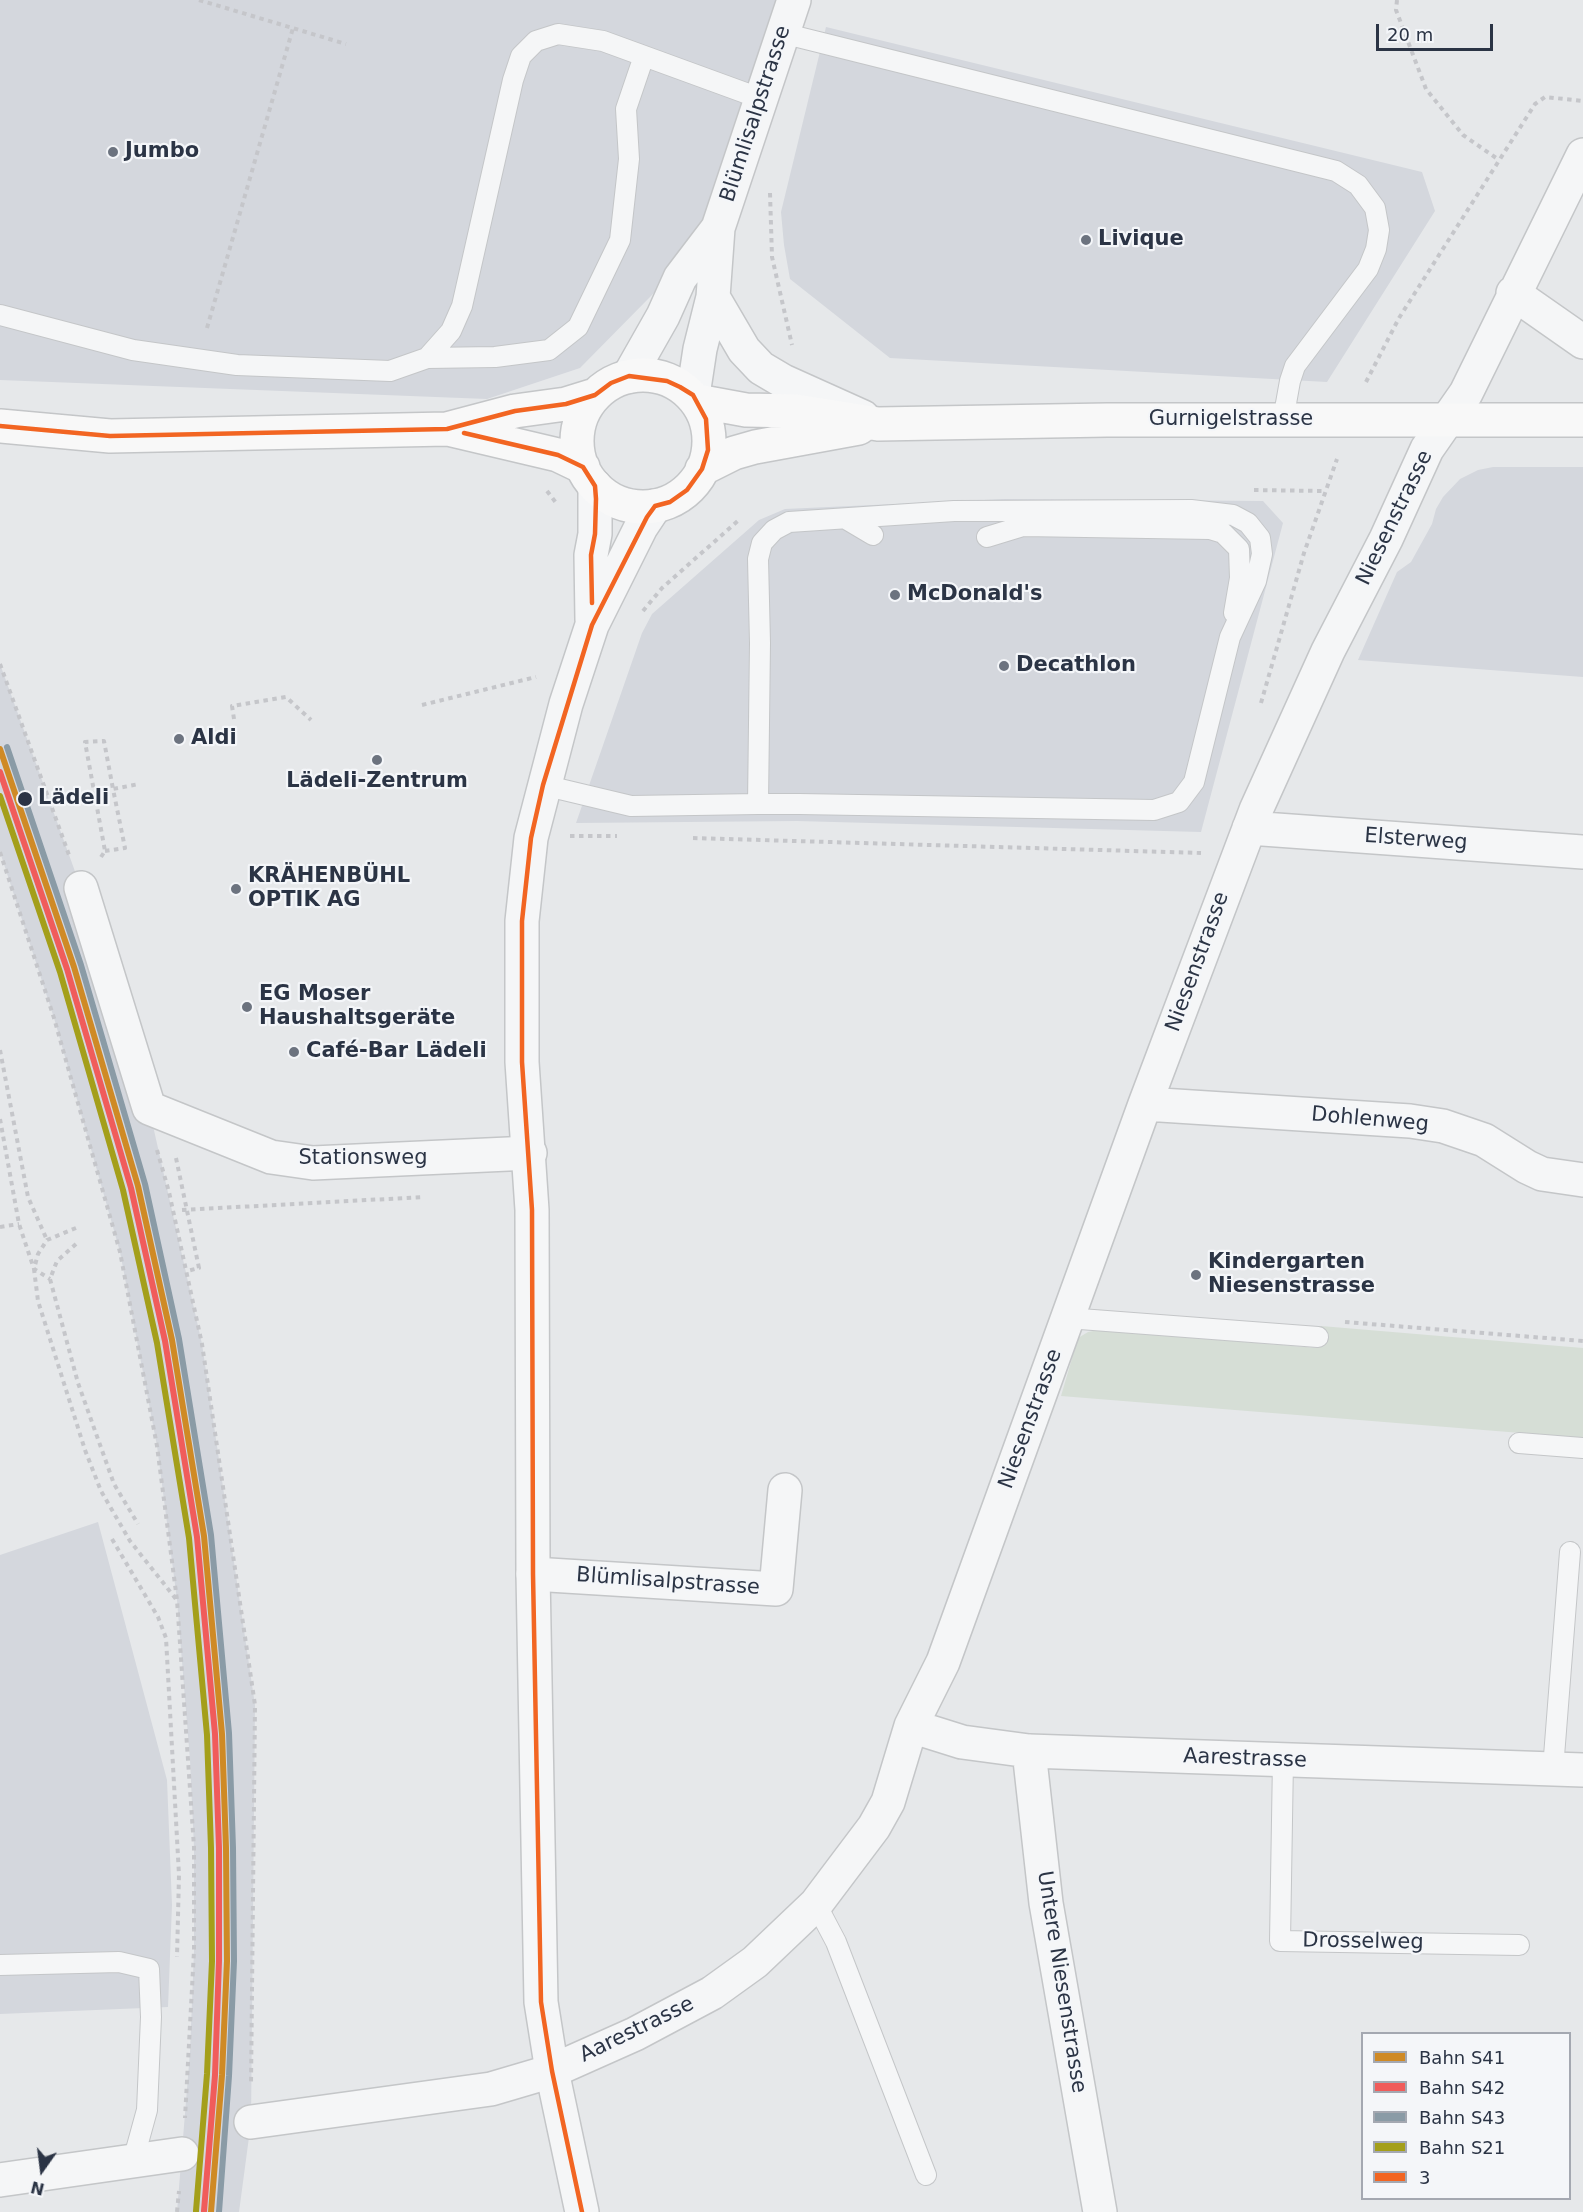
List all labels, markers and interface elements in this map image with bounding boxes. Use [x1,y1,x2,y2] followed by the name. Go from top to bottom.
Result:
[1379,12,1496,50] scale bar
[716,23,796,205] street label: Blümlisalpstrasse
[1387,24,1433,45] text: 20 m
[125,139,199,165] place label: Jumbo
[106,145,120,159] marker: Jumbo
[1098,227,1184,253] place label: Livique
[1079,233,1093,247] marker: Livique
[1149,407,1313,433] street label: Gurnigelstrasse
[1351,446,1439,590] street label: Niesenstrasse
[907,582,1042,608] place label: McDonald's
[888,588,902,602] marker: McDonald's
[1016,653,1136,679] place label: Decathlon
[997,659,1011,673] marker: Decathlon
[191,726,237,752] place label: Aldi
[172,732,186,746] marker: Aldi
[370,753,384,767] marker: Lädeli-Zentrum
[286,769,468,795] place label: Lädeli-Zentrum
[38,786,109,812] place label: Lädeli
[16,790,34,808] marker: Lädeli
[1364,824,1468,856] street label: Elsterweg
[248,864,410,914] place label: KRÄHENBÜHL OPTIK AG
[229,882,243,896] marker: KRÄHENBÜHL OPTIK AG
[1161,889,1235,1035] street label: Niesenstrasse
[259,982,455,1032] place label: EG Moser Haushaltsgeräte
[240,1000,254,1014] marker: EG Moser Haushaltsgeräte
[306,1039,487,1065] place label: Café-Bar Lädeli
[287,1045,301,1059] marker: Café-Bar Lädeli
[1310,1102,1430,1138] street label: Dohlenweg
[298,1146,428,1172] street label: Stationsweg
[1208,1250,1375,1300] place label: Kindergarten Niesenstrasse
[1189,1268,1203,1282] marker: Kindergarten Niesenstrasse
[994,1346,1068,1492] street label: Niesenstrasse
[575,1563,761,1601] street label: Blümlisalpstrasse
[1183,1744,1307,1774] street label: Aarestrasse
[1031,1869,1091,2095] street label: Untere Niesenstrasse
[1302,1928,1424,1956] street label: Drosselweg
[576,1992,698,2068] street label: Aarestrasse
[1361,2032,1571,2200] legend
[1419,2047,1505,2068] text: Bahn S41
[1419,2077,1505,2098] text: Bahn S42
[1419,2107,1505,2128] text: Bahn S43
[1419,2137,1505,2158] text: Bahn S21
[12,2140,72,2200] north arrow
[1419,2167,1430,2188] text: 3
[29,2177,46,2199] text: N

